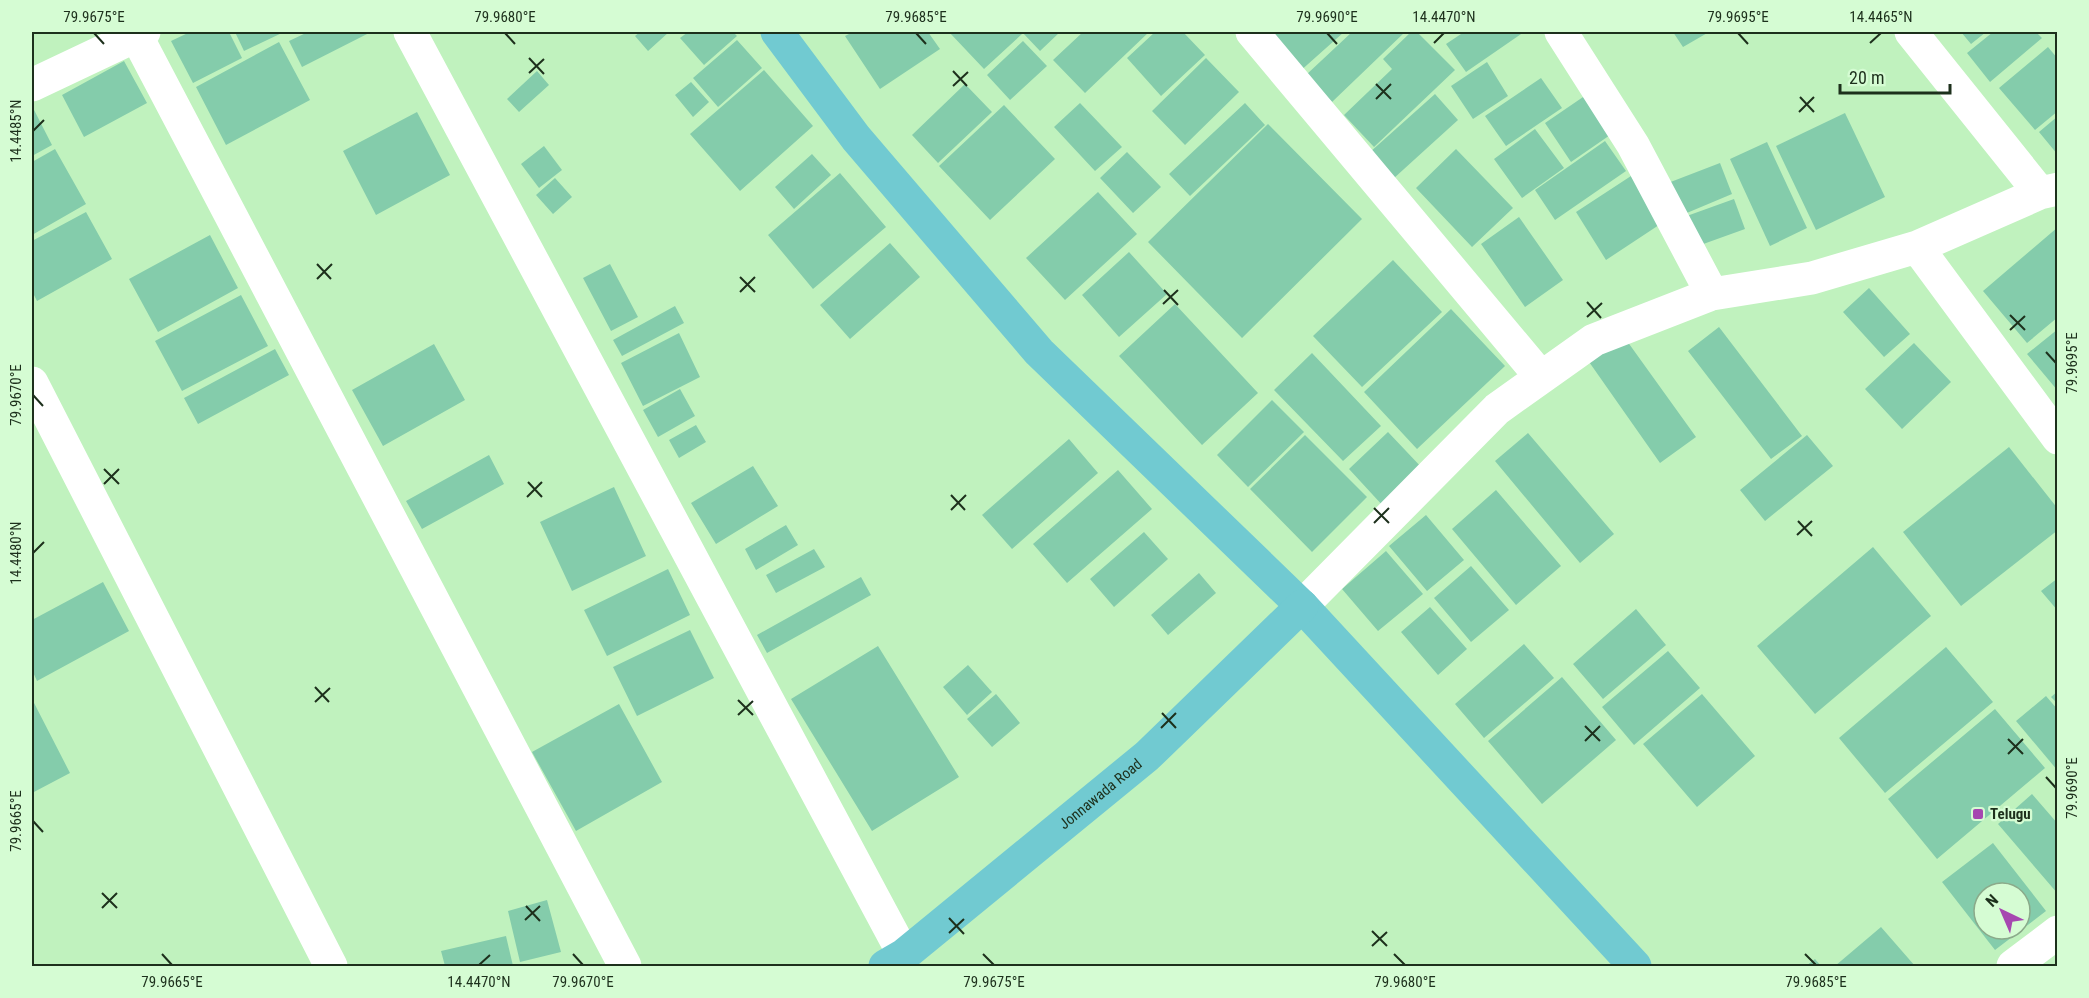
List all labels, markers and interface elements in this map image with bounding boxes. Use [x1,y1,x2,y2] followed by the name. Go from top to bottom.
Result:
[63,8,125,26] text: 79.9675°E
[474,8,536,26] text: 79.9680°E
[885,8,947,26] text: 79.9685°E
[1296,8,1358,26] text: 79.9690°E
[1412,8,1476,26] text: 14.4470°N
[1707,8,1769,26] text: 79.9695°E
[1849,8,1913,26] text: 14.4465°N
[1840,57,1950,95] scale bar
[1849,67,1884,88] text: 20 m
[7,99,25,163] text: 14.4485°N
[2063,332,2081,394] text: 79.9695°E
[7,364,25,426] text: 79.9670°E
[7,521,25,585] text: 14.4480°N
[1056,755,1146,833] street label: Jonnawada Road
[2063,757,2081,819] text: 79.9690°E
[7,790,25,852] text: 79.9665°E
[1990,805,2031,823] place label: Telugu
[1971,807,1985,821] marker: Telugu
[1972,881,2032,941] north arrow
[1982,890,2002,911] text: N
[141,973,203,991] text: 79.9665°E
[447,973,511,991] text: 14.4470°N
[552,973,614,991] text: 79.9670°E
[963,973,1025,991] text: 79.9675°E
[1374,973,1436,991] text: 79.9680°E
[1785,973,1847,991] text: 79.9685°E

